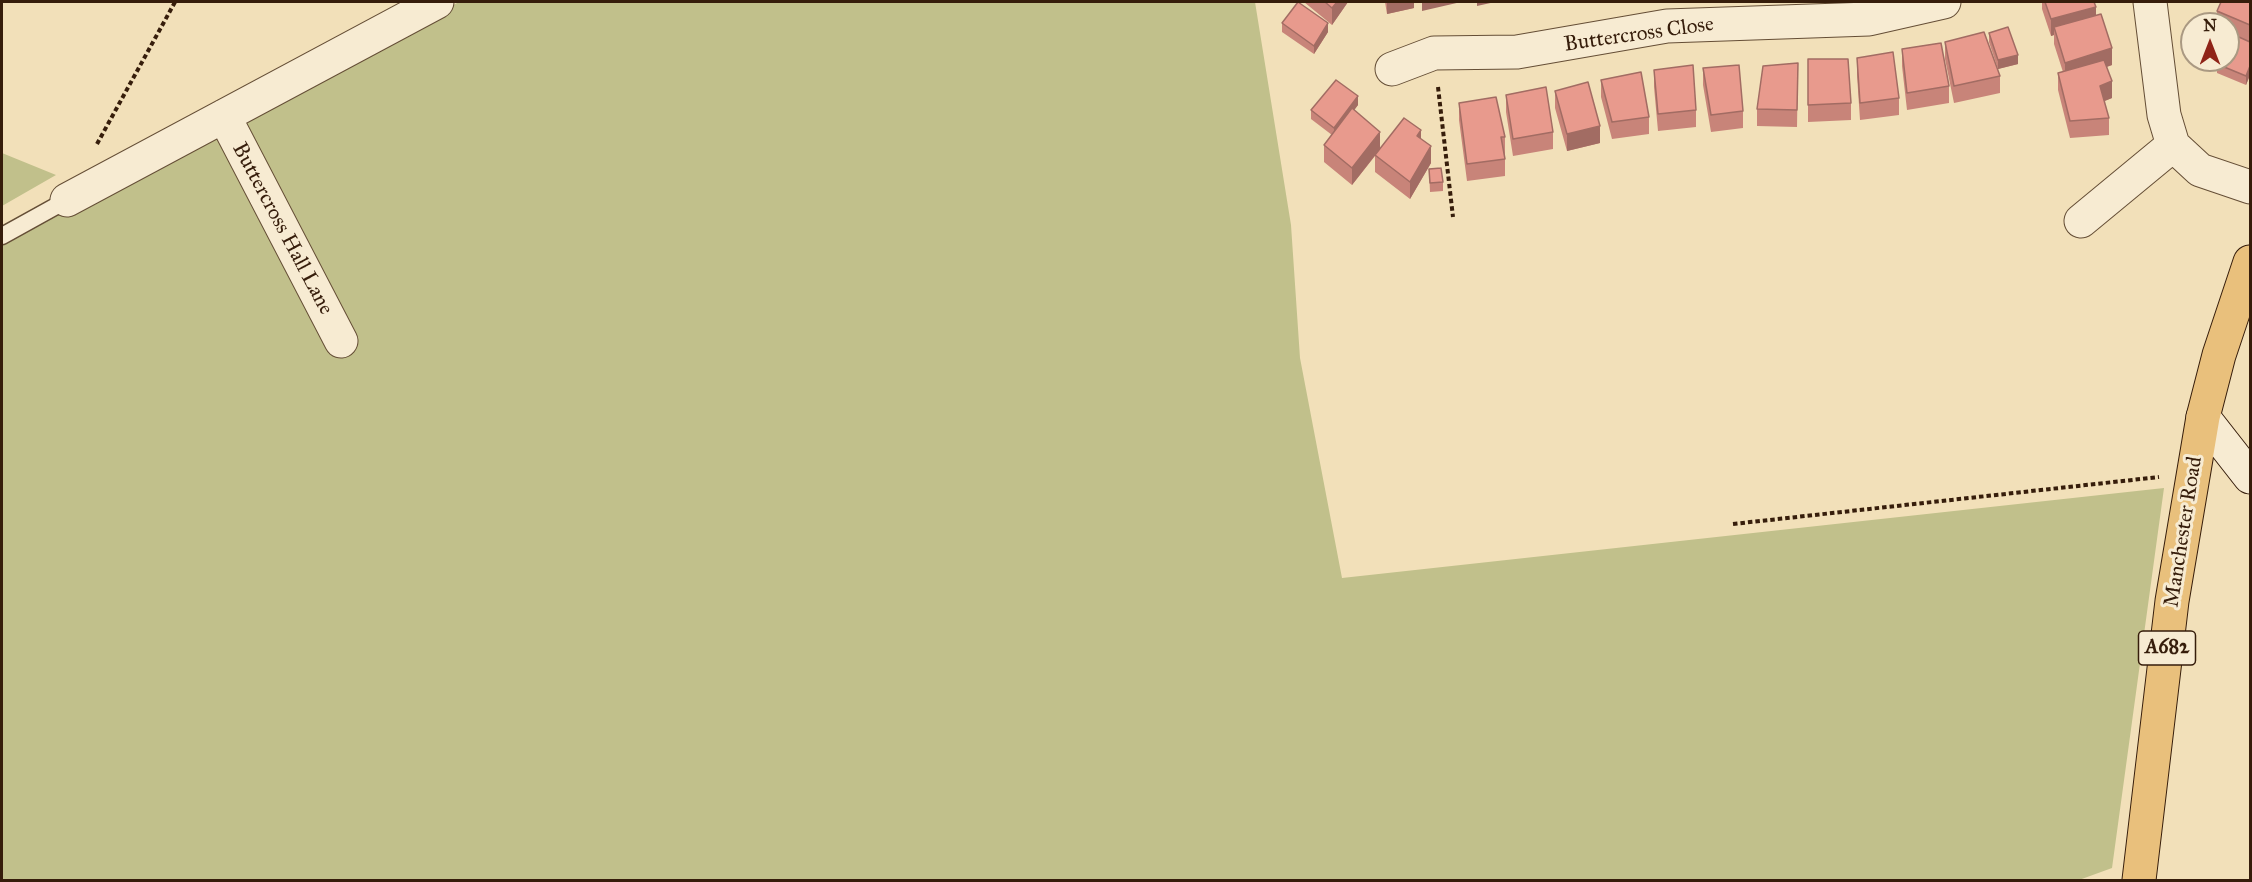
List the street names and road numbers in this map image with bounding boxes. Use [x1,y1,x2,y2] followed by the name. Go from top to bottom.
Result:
[1563,12,1715,58] street label: Buttercross Close
[226,139,338,319] street label: Buttercross Hall Lane
[2160,455,2208,609] street label: Manchester Road
[2138,631,2196,665] road number: A682

